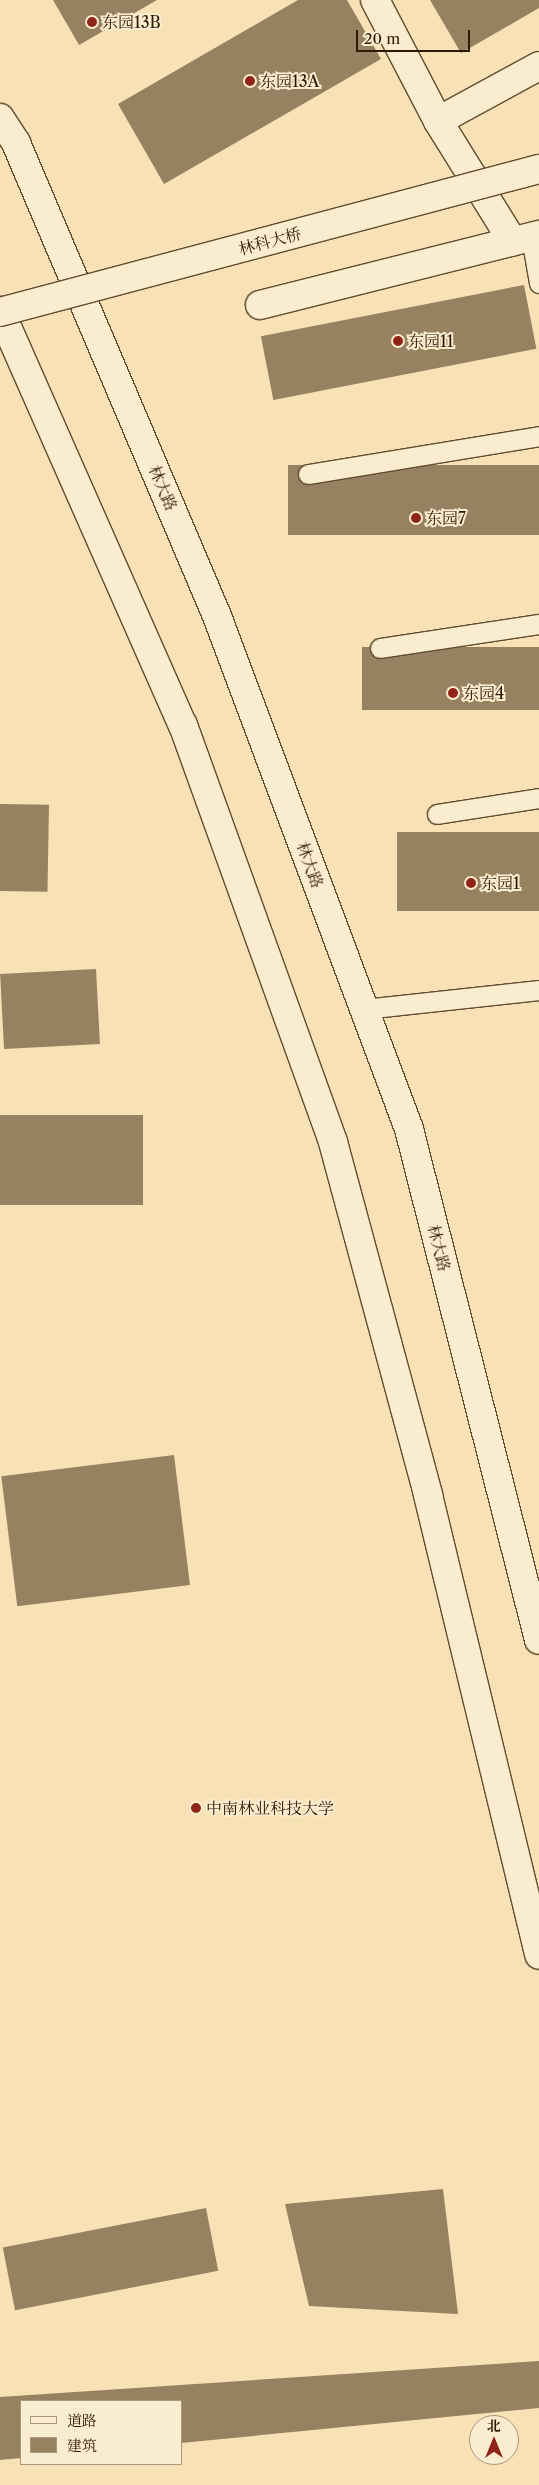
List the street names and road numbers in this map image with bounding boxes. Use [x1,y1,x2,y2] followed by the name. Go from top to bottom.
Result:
[237,223,303,259] street label: 林科大桥
[145,462,181,514] street label: 林大路
[293,839,327,891] street label: 林大路
[424,1222,454,1274] street label: 林大路

